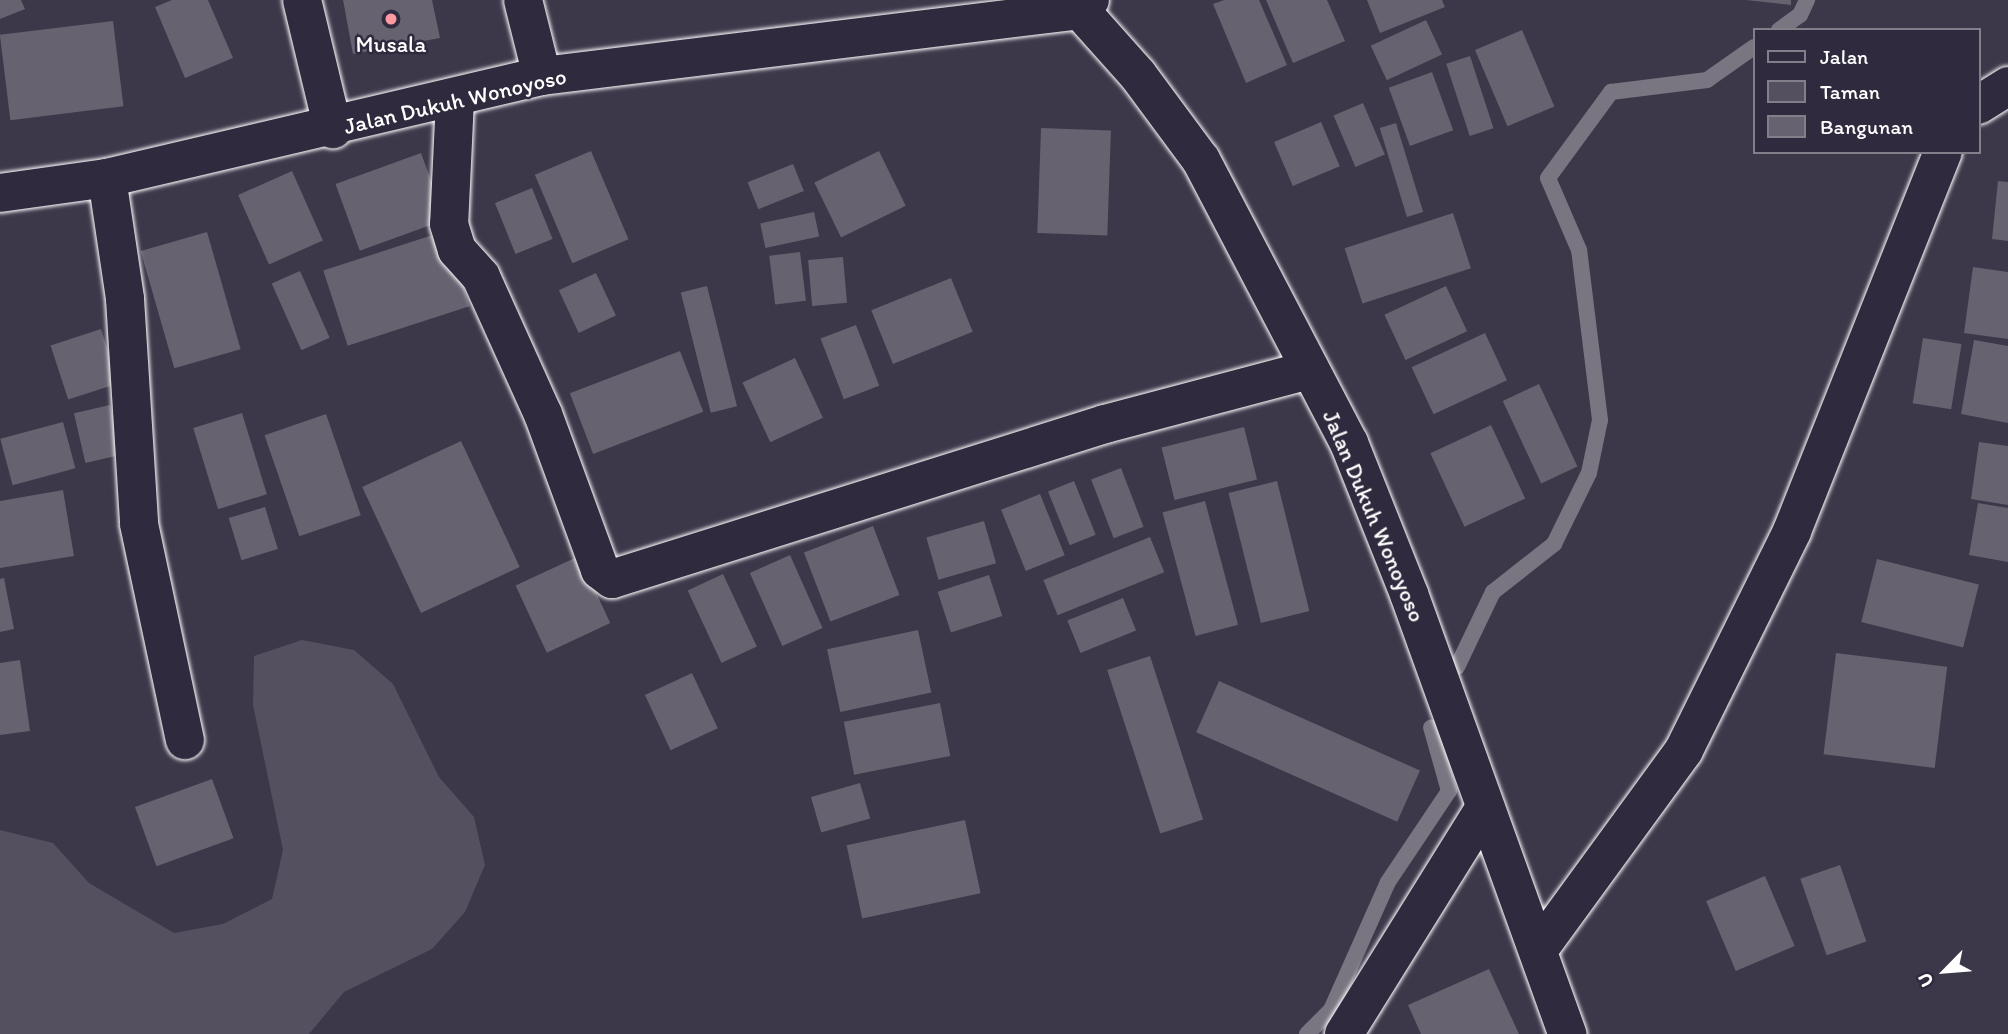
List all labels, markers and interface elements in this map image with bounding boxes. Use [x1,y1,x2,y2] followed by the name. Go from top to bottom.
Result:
[383,11,399,27] marker: Musala
[1752,28,1980,154] legend
[356,30,426,58] place label: Musala
[1820,44,1868,69] text: Jalan
[341,62,569,140] street label: Jalan Dukuh Wonoyoso
[1820,79,1880,104] text: Taman
[1820,114,1913,139] text: Bangunan
[1317,406,1431,626] street label: Jalan Dukuh Wonoyoso
[1910,936,1980,1006] north arrow
[1912,970,1939,991] text: U

